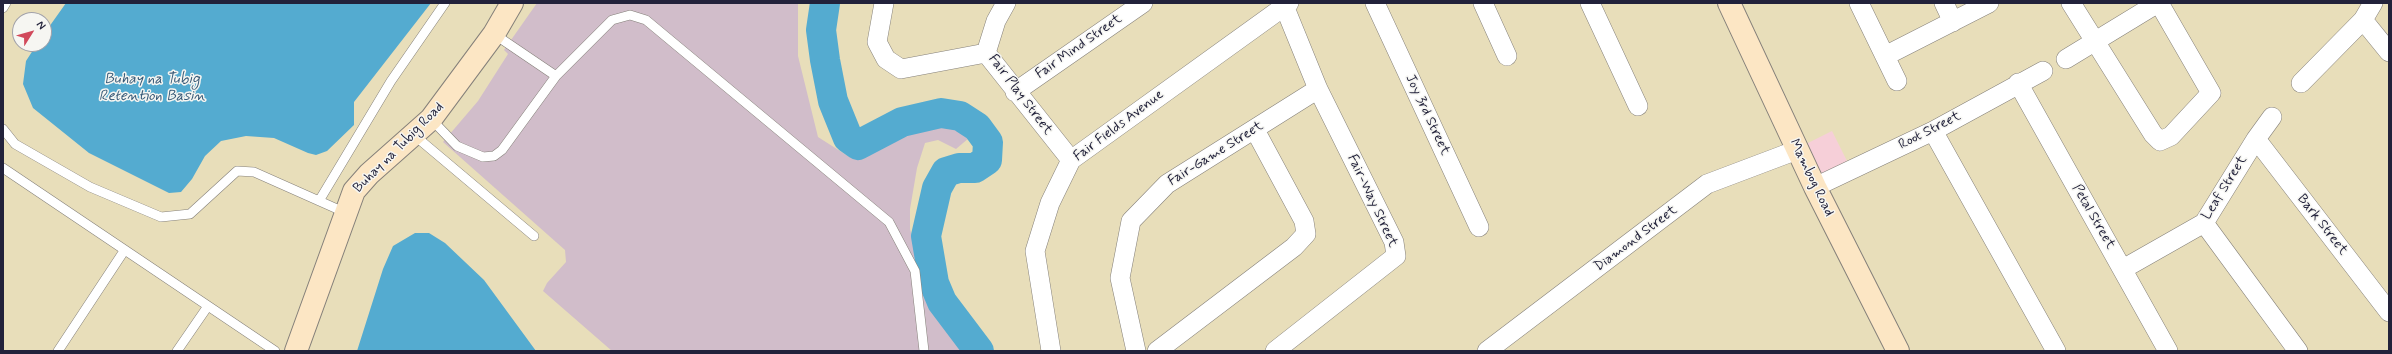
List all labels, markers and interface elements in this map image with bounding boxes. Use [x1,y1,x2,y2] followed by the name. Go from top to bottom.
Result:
[1033,11,1125,83] street label: Fair Mind Street
[12,12,52,52] north arrow
[33,18,49,33] text: N
[984,51,1056,139] street label: Fair Play Street
[99,71,205,106] water label: Buhay na Tubig Retention Basin
[1401,72,1453,158] street label: Joy 3rd Street
[1071,87,1167,165] street label: Fair Fields Avenue
[350,99,448,197] street label: Buhay na Tubig Road
[1896,108,1964,154] street label: Root Street
[1165,118,1267,190] street label: Fair-Game Street
[1785,137,1837,219] street label: Mambog Road
[1343,152,1401,250] street label: Fair-Way Street
[2199,153,2251,223] street label: Leaf Street
[2068,182,2118,252] street label: Petal Street
[2293,191,2351,259] street label: Bark Street
[1591,202,1681,276] street label: Diamond Street

